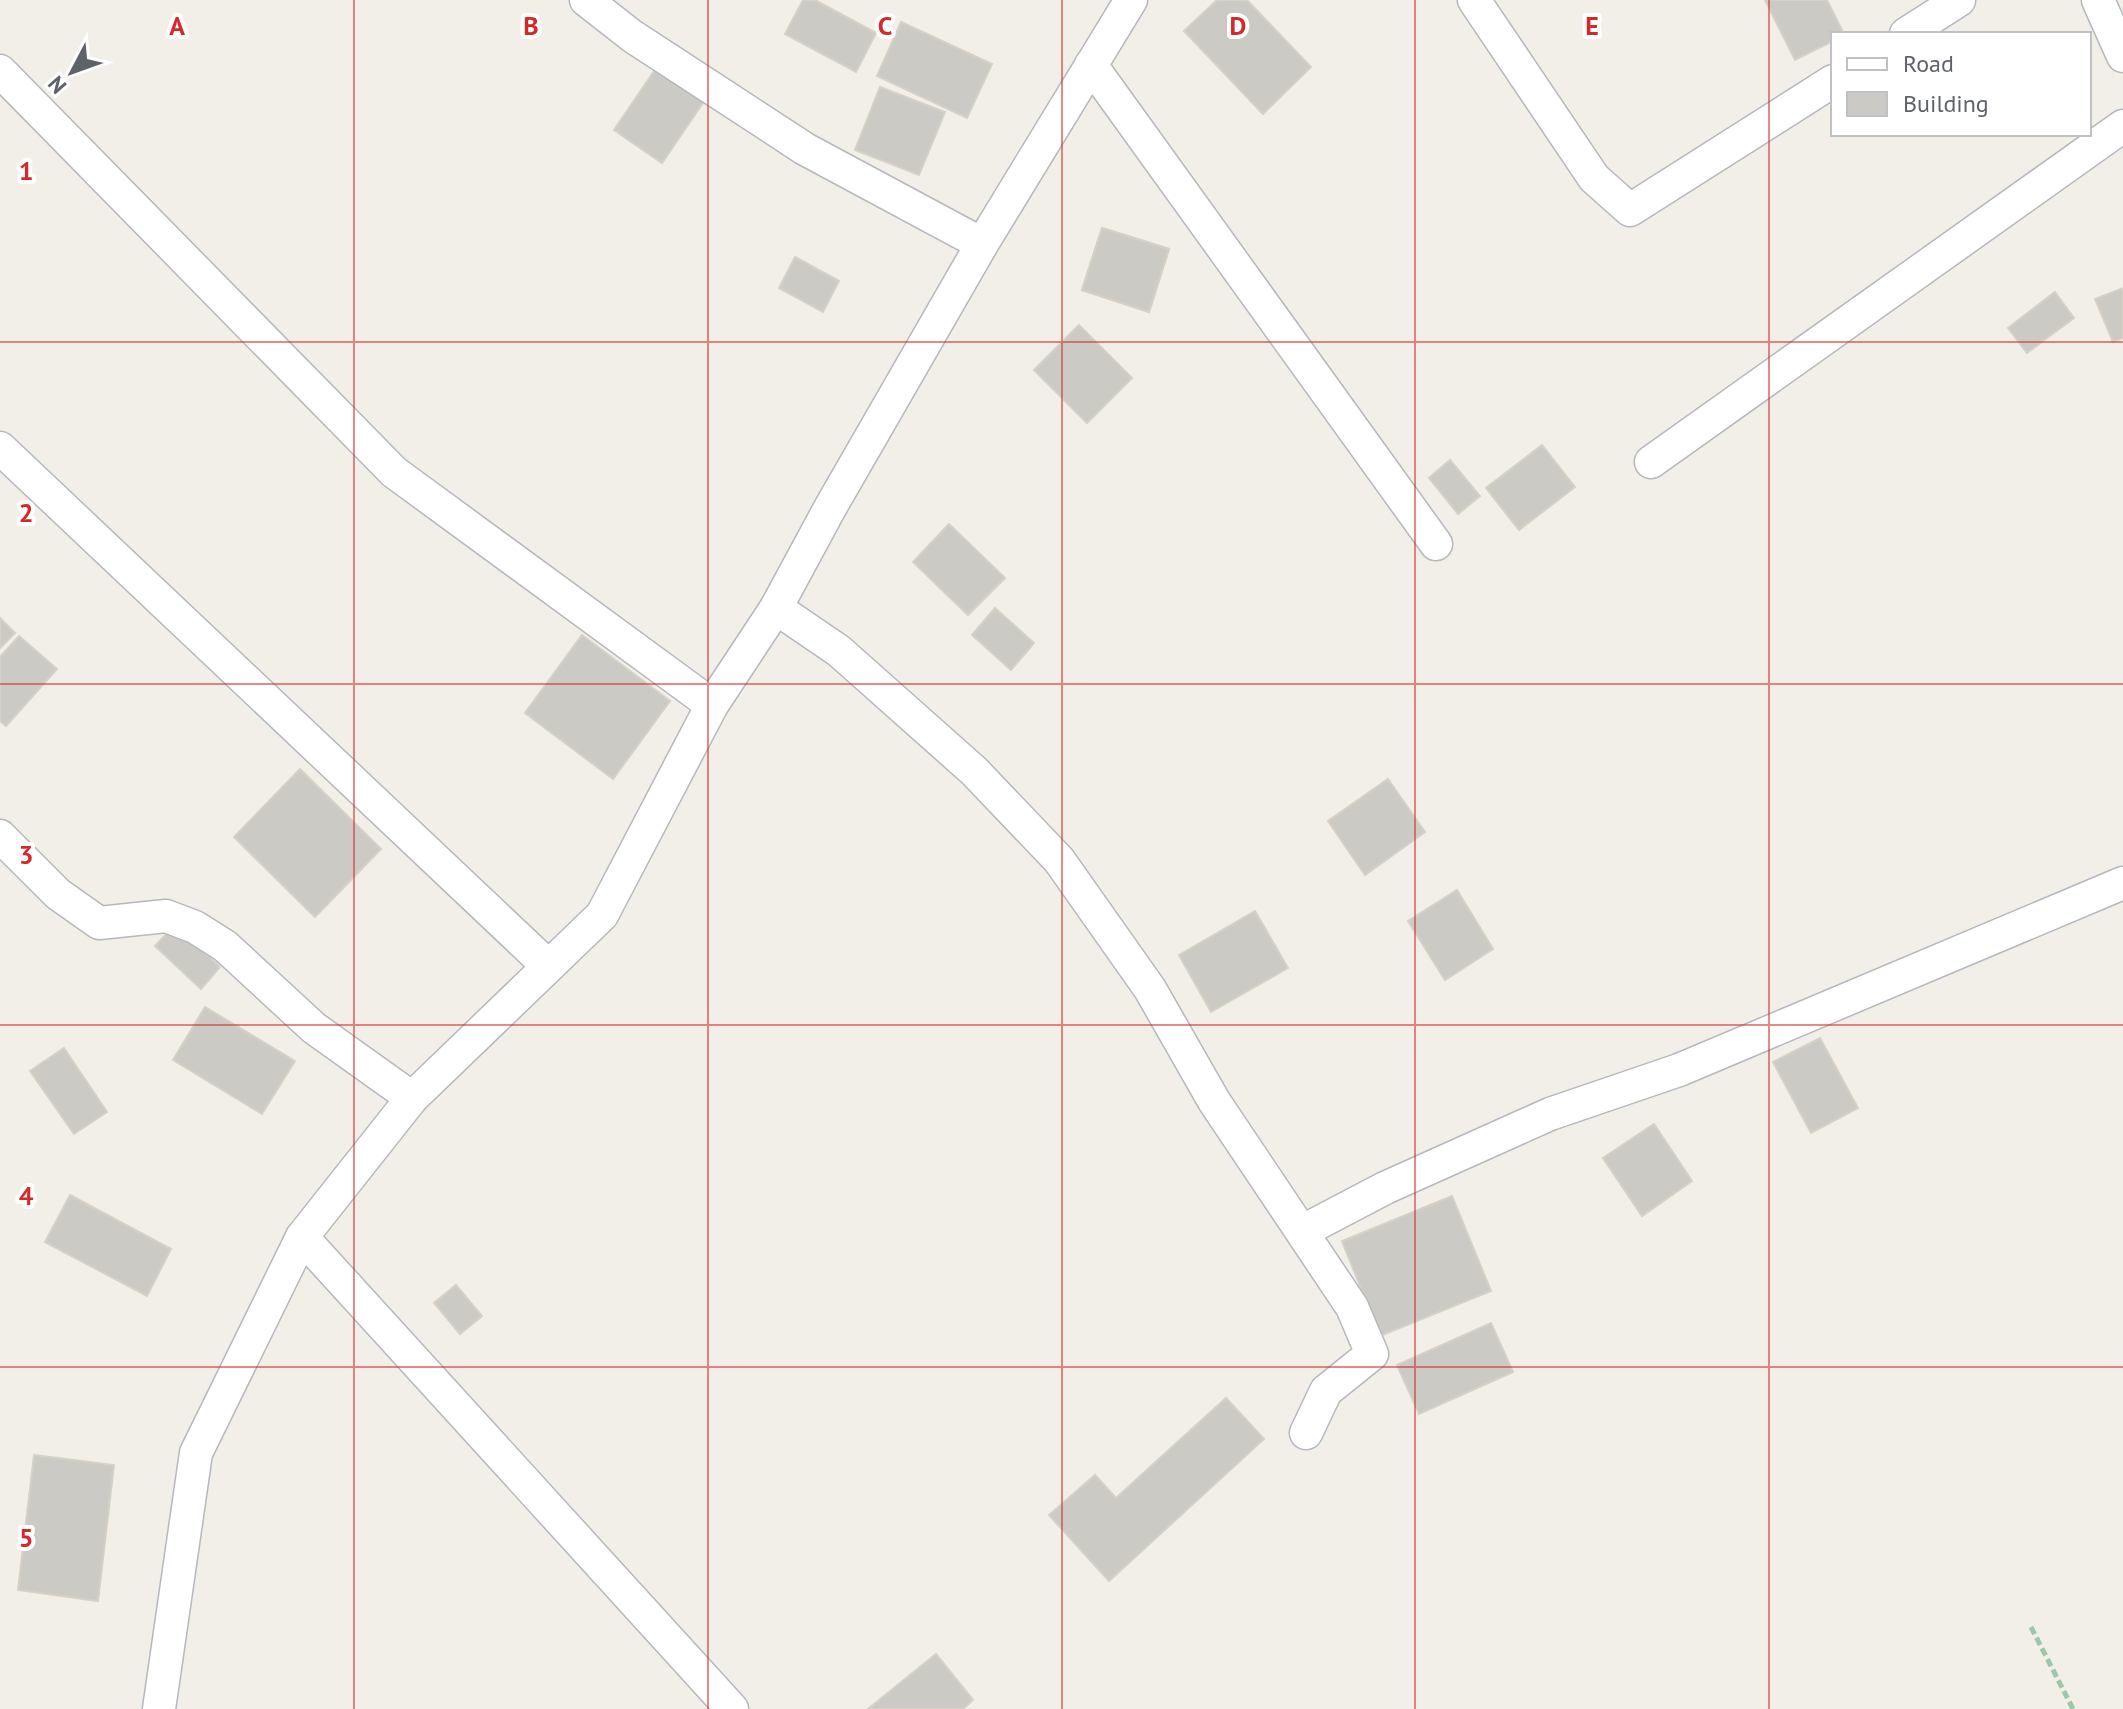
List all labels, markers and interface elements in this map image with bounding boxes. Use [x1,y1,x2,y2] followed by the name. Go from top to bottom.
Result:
[169,9,185,42] text: A
[523,9,539,42] text: B
[878,9,892,42] text: C
[1230,9,1246,42] text: D
[1585,9,1599,42] text: E
[32,32,112,112] north arrow
[1831,32,2091,136] legend
[1903,48,1954,79] text: Road
[42,70,72,100] text: N
[1903,88,1989,119] text: Building
[19,154,33,187] text: 1
[19,496,33,529] text: 2
[19,838,33,871] text: 3
[19,1179,34,1212] text: 4
[19,1521,33,1554] text: 5

